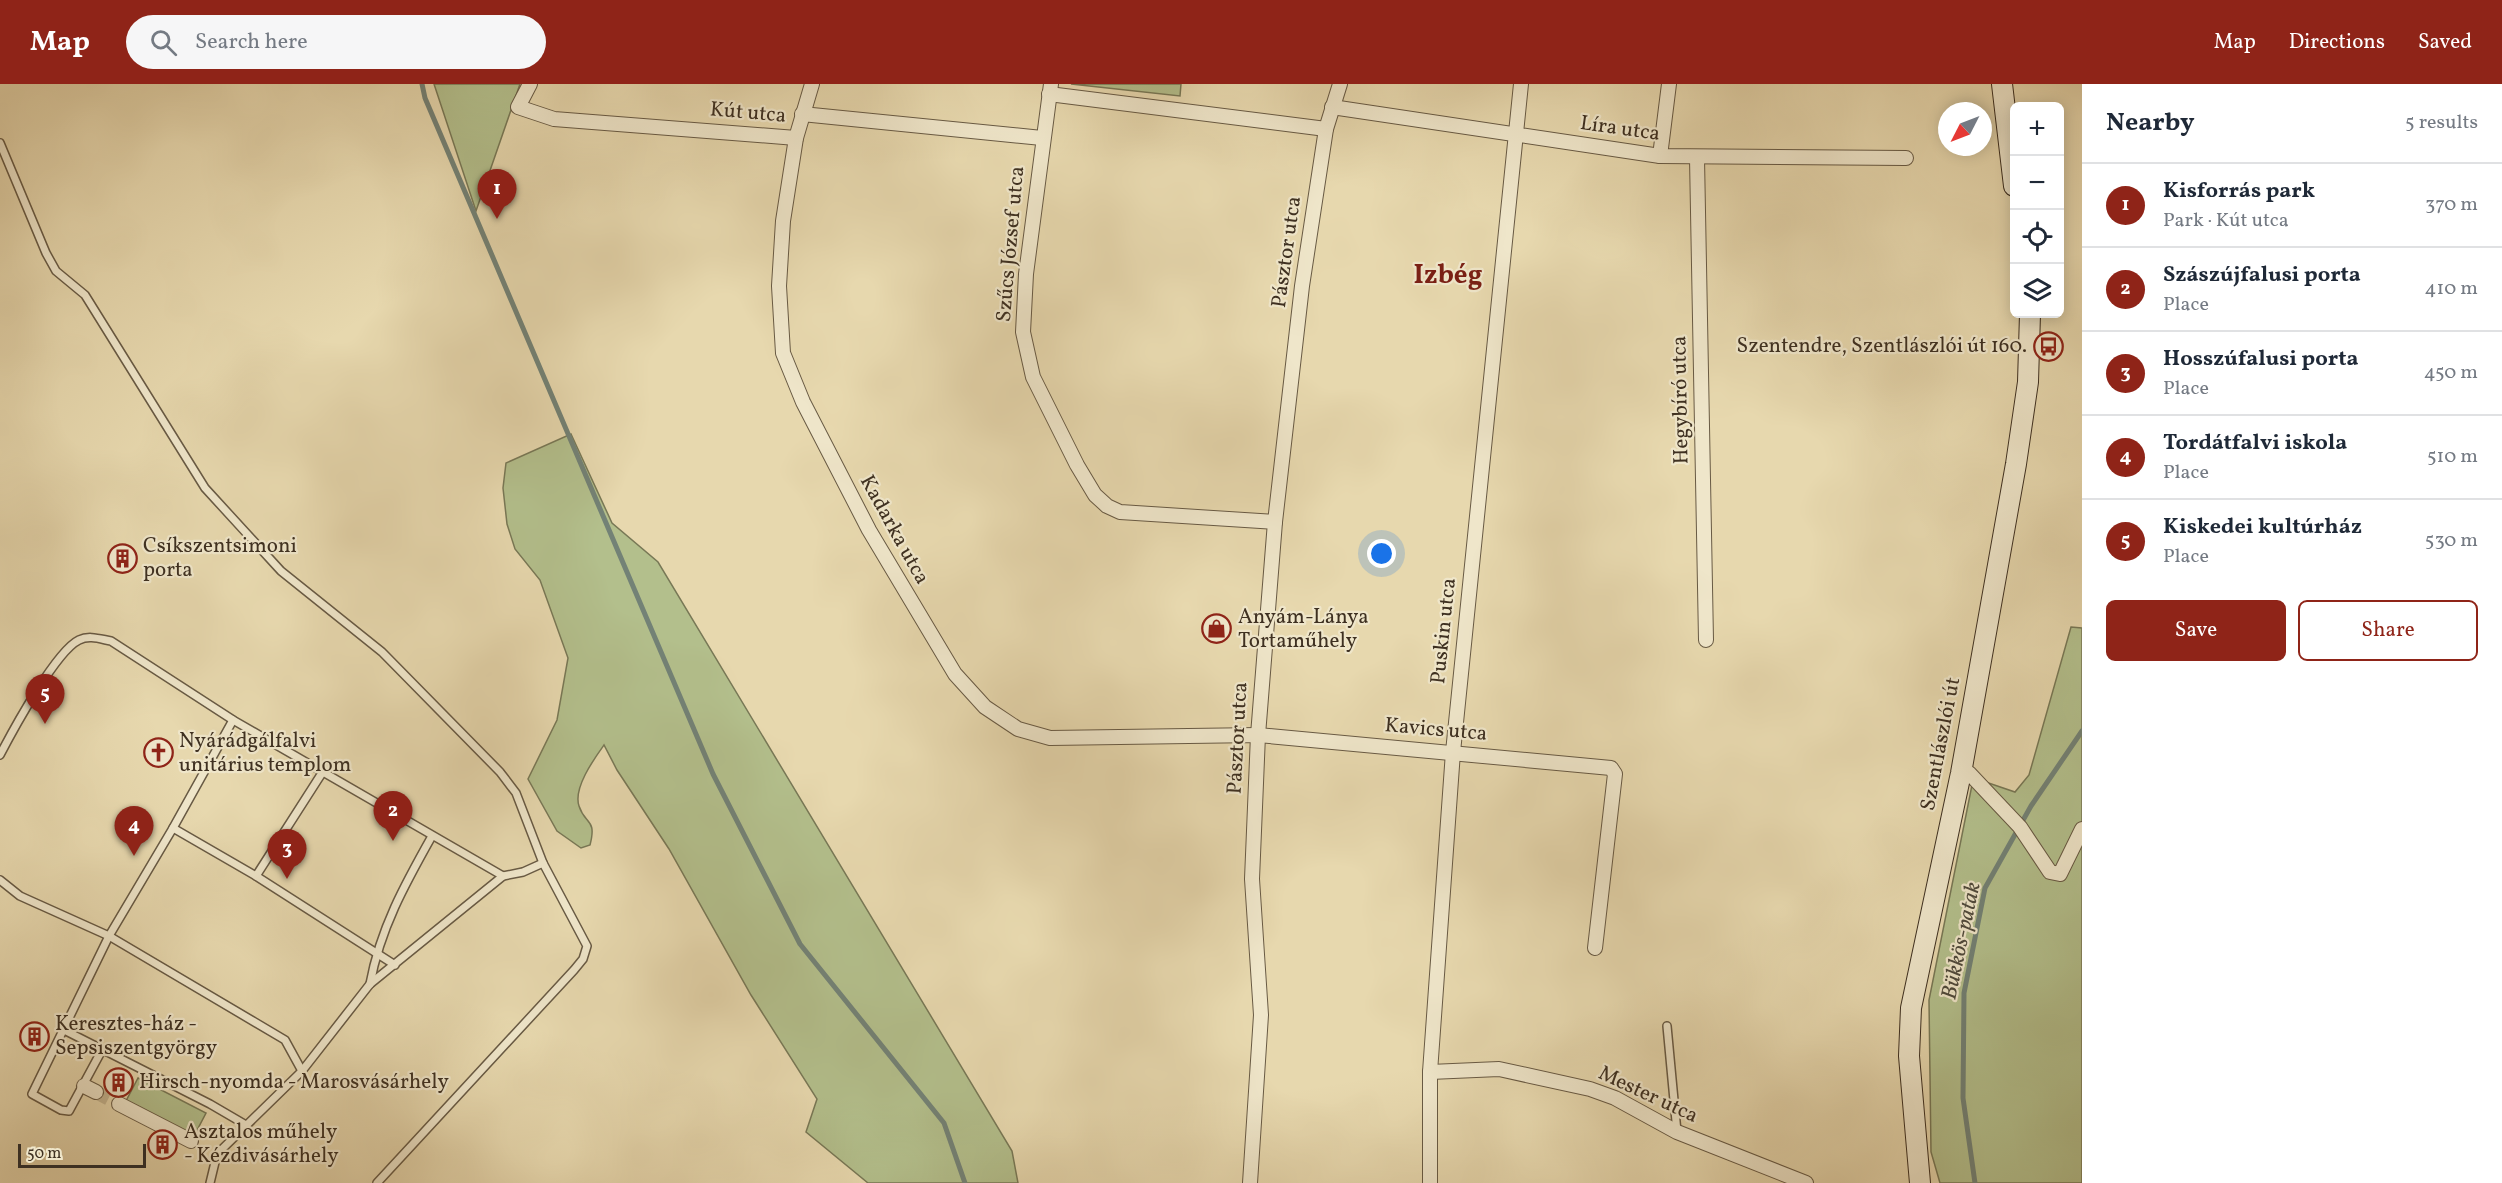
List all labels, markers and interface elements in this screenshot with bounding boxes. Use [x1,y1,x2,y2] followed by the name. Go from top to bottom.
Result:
[126,15,546,69] search box
[30,23,90,62] text: Map
[147,26,180,59] icon: search
[195,27,308,58] text: Search here
[2214,28,2256,57] text: Map
[2289,28,2385,57] text: Directions
[2418,28,2472,57] text: Saved
[709,95,787,131] street label: Kút utca
[1938,102,1992,156] north arrow
[2010,102,2064,318] map controls
[2010,102,2064,156] button: +
[2106,105,2195,141] text: Nearby
[1578,109,1662,149] street label: Líra utca
[2405,109,2478,137] text: 5 results
[2010,156,2064,210] button: −
[990,165,1032,323] street label: Szűcs József utca
[478,170,516,219] pin: 1
[2163,176,2315,207] text: Kisforrás park
[2121,191,2130,219] text: 1
[2425,191,2478,219] text: 370 m
[1265,194,1309,310] street label: Pásztor utca
[2163,207,2289,235] text: Park · Kút utca
[2010,210,2064,264] button: locate
[1414,257,1483,295] district label: Izbég
[2163,260,2361,291] text: Szászújfalusi porta
[2010,264,2064,318] button: layers
[2120,275,2131,303] text: 2
[2425,275,2478,303] text: 410 m
[2163,291,2209,319] text: Place
[2032,330,2064,362] bus stop icon: Szentendre, Szentlászlói út 160.
[1737,332,2027,361] place label: Szentendre, Szentlászlói út 160.
[1665,335,1697,465] street label: Hegybíró utca
[2163,344,2358,375] text: Hosszúfalusi porta
[2120,359,2131,387] text: 3
[2424,359,2478,387] text: 450 m
[2163,375,2209,403] text: Place
[2163,428,2347,459] text: Tordátfalvi iskola
[2119,443,2132,471] text: 4
[2427,443,2478,471] text: 510 m
[2163,459,2209,487] text: Place
[852,470,936,590] street label: Kadarka utca
[2163,512,2362,543] text: Kiskedei kultúrház
[2121,527,2130,555] text: 5
[2425,527,2478,555] text: 530 m
[143,532,297,585] place label: Csíkszentsimoni porta
[1367,539,1396,568] your location
[106,542,138,574] building icon: Csíkszentsimoni porta
[2163,543,2209,571] text: Place
[1424,577,1464,685] street label: Puskin utca
[2106,600,2286,661] button: Save
[2298,600,2478,661] button: Share
[1238,603,1369,656] place label: Anyám-Lánya Tortaműhely
[1201,613,1233,645] shop icon: Anyám-Lánya Tortaműhely
[26,674,64,724] pin: 5
[1914,675,1968,813] street label: Szentlászlói út
[1221,681,1255,795] street label: Pásztor utca
[1383,711,1489,749] street label: Kavics utca
[179,727,351,780] place label: Nyárádgálfalvi unitárius templom
[142,737,174,769] church icon: Nyárádgálfalvi unitárius templom
[374,792,412,841] pin: 2
[114,806,154,856] pin: 4
[268,830,306,879] pin: 3
[1934,879,1990,1003] water label: Bükkös-patak
[55,1010,218,1063] place label: Keresztes-ház - Sepsiszentgyörgy
[18,1020,50,1052] building icon: Keresztes-ház - Sepsiszentgyörgy
[1593,1059,1703,1131] street label: Mester utca
[102,1066,134,1098] building icon: Hirsch-nyomda - Marosvásárhely
[139,1068,449,1097] place label: Hirsch-nyomda - Marosvásárhely
[184,1118,339,1171] place label: Asztalos műhely - Kézdivásárhely
[147,1128,179,1160] building icon: Asztalos műhely - Kézdivásárhely
[18,1141,146,1168] scale bar
[27,1143,61,1165] text: 50 m

